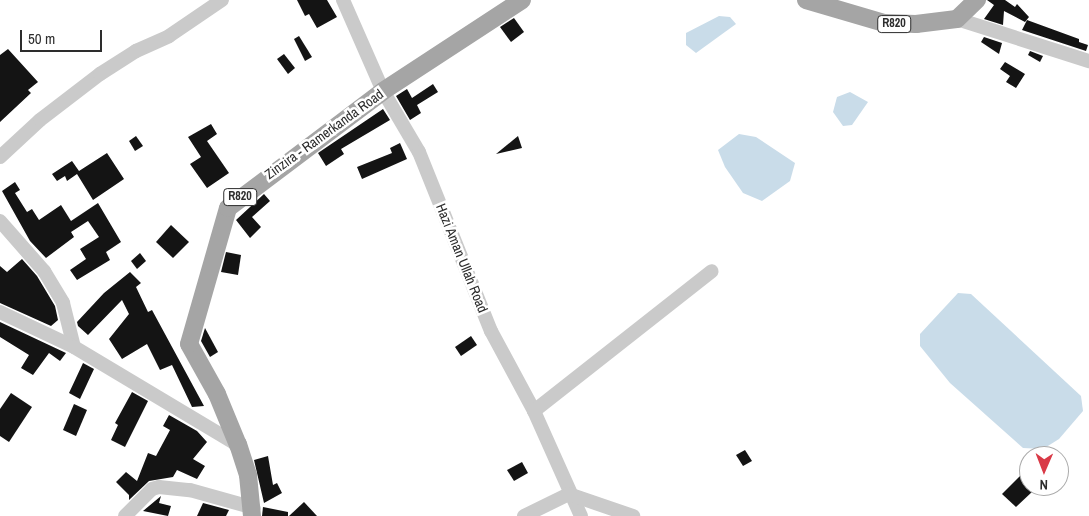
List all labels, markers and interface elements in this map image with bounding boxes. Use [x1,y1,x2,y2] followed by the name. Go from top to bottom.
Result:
[876,14,912,34] road number: R820
[22,20,105,52] scale bar
[28,28,55,49] text: 50 m
[262,85,386,183] street label: Zinzira - Ramerkanda Road
[222,188,258,206] road number: R820
[432,201,492,315] street label: Hazi Aman Ullah Road
[1019,446,1069,496] north arrow
[1039,476,1048,494] text: N

